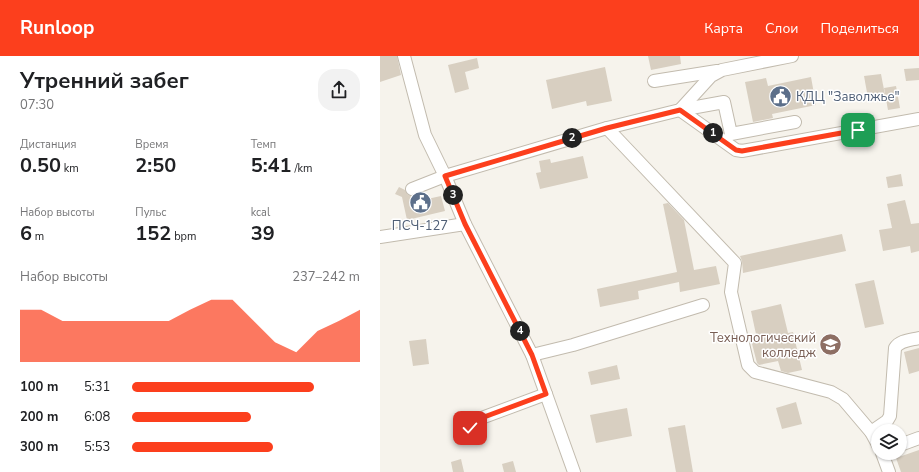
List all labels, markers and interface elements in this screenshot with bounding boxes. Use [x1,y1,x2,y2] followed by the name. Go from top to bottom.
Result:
[20,15,94,41] text: Runloop
[704,19,743,38] text: Карта
[765,19,799,38] text: Слои
[821,19,899,38] text: Поделиться
[20,66,189,96] text: Утренний забег
[318,69,360,111] button: share
[768,83,794,109] public building icon: КДЦ "Заволжье"
[796,88,900,106] place label: КДЦ "Заволжье"
[20,96,54,114] text: 07:30
[841,113,875,147] pin
[847,119,869,141] icon: arrive
[703,123,723,143] pin: 1
[710,125,716,140] text: 1
[562,128,582,148] pin: 2
[569,130,575,145] text: 2
[20,137,76,152] text: Дистанция
[135,137,168,152] text: Время
[251,137,276,152] text: Темп
[20,152,61,179] text: 0.50
[135,152,176,179] text: 2:50
[251,152,292,179] text: 5:41
[61,161,79,176] text: km
[292,161,312,176] text: /km
[443,185,463,205] pin: 3
[450,187,456,202] text: 3
[407,190,433,216] public building icon: ПСЧ-127
[20,205,95,220] text: Набор высоты
[135,205,167,220] text: Пульс
[251,205,270,220] text: kcal
[392,217,448,235] place label: ПСЧ-127
[20,220,32,247] text: 6
[135,220,171,247] text: 152
[251,220,275,247] text: 39
[32,229,44,244] text: m
[171,229,196,244] text: bpm
[20,268,108,286] text: Набор высоты
[292,268,360,286] text: 237–242 m
[510,321,530,341] pin: 4
[517,323,523,338] text: 4
[710,329,817,362] place label: Технологический колледж
[818,331,844,357] school or university icon: Технологический колледж
[20,378,58,396] text: 100 m
[84,378,110,396] text: 5:31
[20,408,58,426] text: 200 m
[84,408,110,426] text: 6:08
[453,411,487,445] pin
[459,417,481,439] icon: check
[871,424,907,460] map controls
[871,424,907,460] button: layers
[20,438,58,456] text: 300 m
[84,438,110,456] text: 5:53

